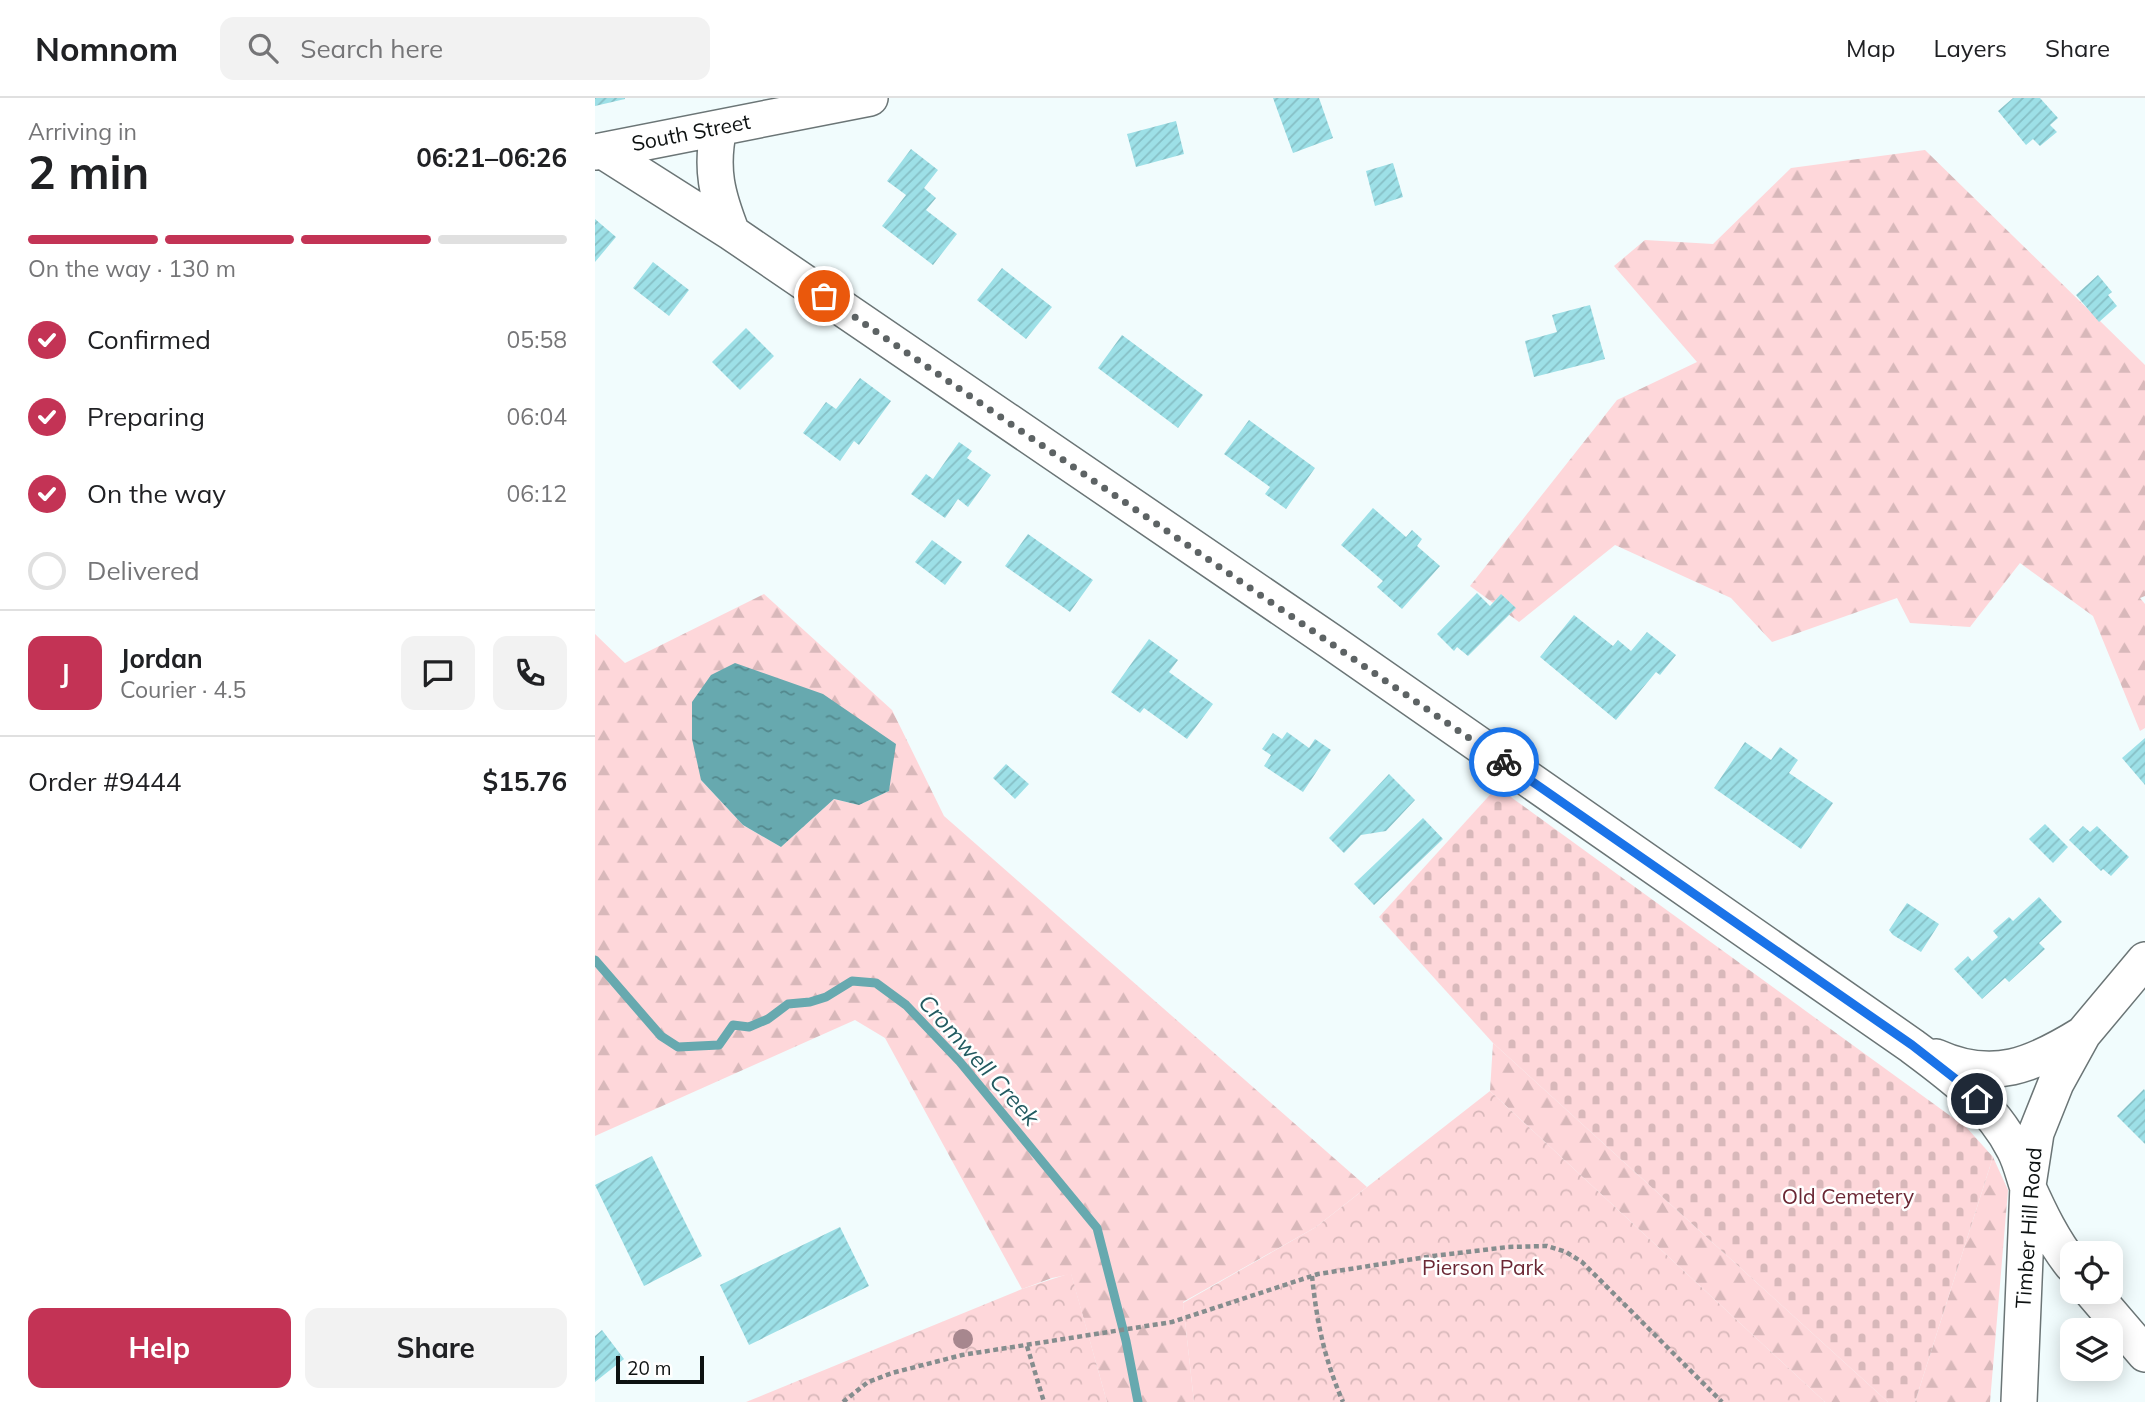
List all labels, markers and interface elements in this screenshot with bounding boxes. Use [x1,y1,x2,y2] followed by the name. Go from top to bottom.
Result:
[220,17,710,80] search box
[35,28,178,69] text: Nomnom
[244,29,282,67] icon: search
[300,32,443,65] text: Search here
[1846,33,1895,63] text: Map
[1933,33,2007,63] text: Layers
[2045,33,2110,63] text: Share
[629,108,752,156] street label: South Street
[28,117,137,146] text: Arriving in
[416,141,567,174] text: 06:21–06:26
[28,143,149,201] text: 2 min
[28,254,236,283] text: On the way · 130 m
[794,266,854,326] pin
[805,277,843,315] icon: bag
[28,321,66,359] icon: check
[87,323,211,356] text: Confirmed
[507,325,567,354] text: 05:58
[28,398,66,436] icon: check
[87,400,205,433] text: Preparing
[507,402,567,431] text: 06:04
[28,475,66,513] icon: check
[87,477,226,510] text: On the way
[507,479,567,508] text: 06:12
[87,554,200,587] text: Delivered
[401,636,475,710] button: chat
[493,636,567,710] button: phone
[120,642,203,675] text: Jordan
[60,657,70,690] text: J
[120,675,246,704] text: Courier · 4.5
[1469,727,1539,797] courier
[1485,743,1523,781] icon: bike
[28,765,181,798] text: Order #9444
[483,765,567,798] text: $15.76
[913,988,1047,1132] water label: Cromwell Creek
[1947,1069,2007,1129] pin
[1958,1080,1996,1118] icon: home
[2009,1147,2047,1309] street label: Timber Hill Road
[1782,1183,1914,1209] park label: Old Cemetery
[2060,1241,2123,1381] map controls
[2060,1241,2123,1304] button: locate
[1422,1254,1544,1280] park label: Pierson Park
[28,1308,291,1388] button: Help
[305,1308,567,1388] button: Share
[2060,1318,2123,1381] button: layers
[616,1353,703,1385] scale bar
[627,1356,671,1380] text: 20 m

